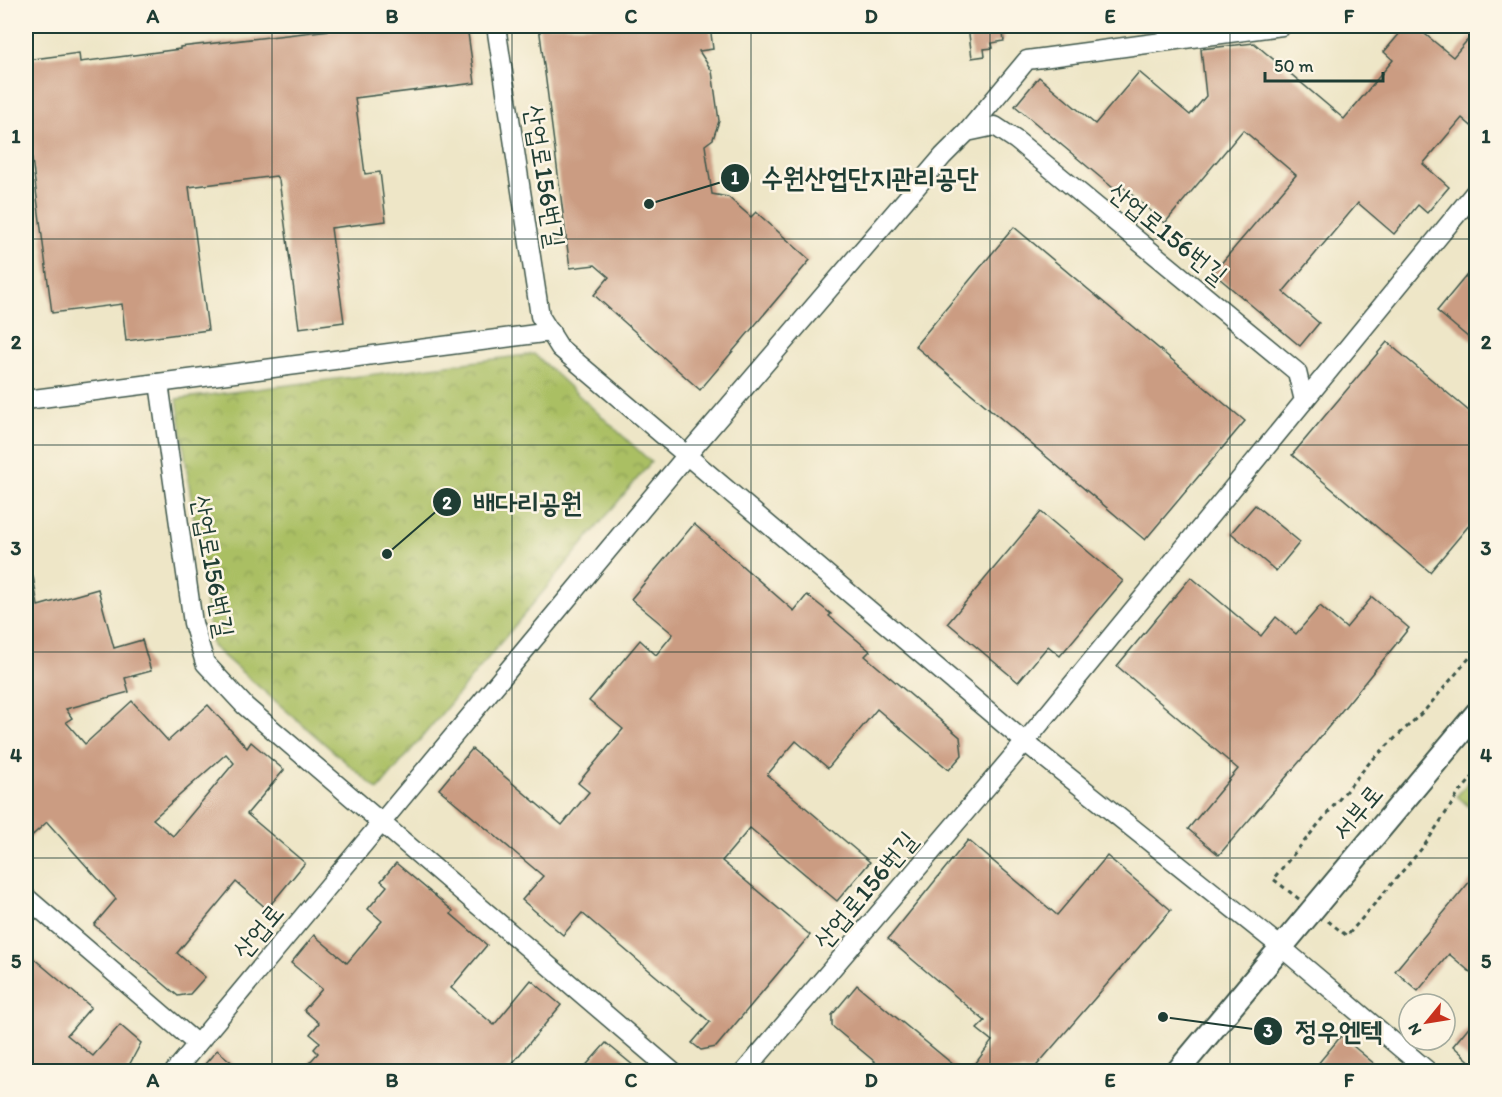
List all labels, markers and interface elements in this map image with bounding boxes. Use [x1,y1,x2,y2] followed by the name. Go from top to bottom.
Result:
[146,4,160,28] text: A
[386,4,399,28] text: B
[625,4,638,28] text: C
[864,4,878,28] text: D
[1104,4,1116,28] text: E
[1344,4,1355,28] text: F
[1265,45,1384,83] scale bar
[1274,55,1314,77] text: 50 m
[518,102,572,250] street label: 산업로156번길
[11,124,21,148] text: 1
[1481,124,1491,148] text: 1
[720,155,991,200] callout: 수원산업단지관리공단
[761,161,979,194] text: 수원산업단지관리공단
[731,167,740,189] text: 1
[1102,175,1234,291] street label: 산업로156번길
[11,330,22,354] text: 2
[1481,330,1492,354] text: 2
[432,480,594,525] callout: 배다리공원
[473,486,582,519] text: 배다리공원
[185,492,241,640] street label: 산업로156번길
[442,492,452,514] text: 2
[11,536,22,560] text: 3
[1481,536,1492,560] text: 3
[10,743,22,767] text: 4
[1480,743,1492,767] text: 4
[1325,778,1389,846] street label: 서부로
[806,824,924,955] street label: 산업로156번길
[226,897,290,965] street label: 산업로
[11,949,22,973] text: 5
[1481,949,1492,973] text: 5
[1397,992,1457,1052] north arrow
[1253,1008,1394,1053] callout: 정우엔텍
[1296,1014,1382,1047] text: 정우엔텍
[1263,1020,1273,1042] text: 3
[1404,1020,1425,1039] text: N
[146,1068,160,1092] text: A
[386,1068,399,1092] text: B
[625,1068,638,1092] text: C
[864,1068,878,1092] text: D
[1104,1068,1116,1092] text: E
[1344,1068,1355,1092] text: F

